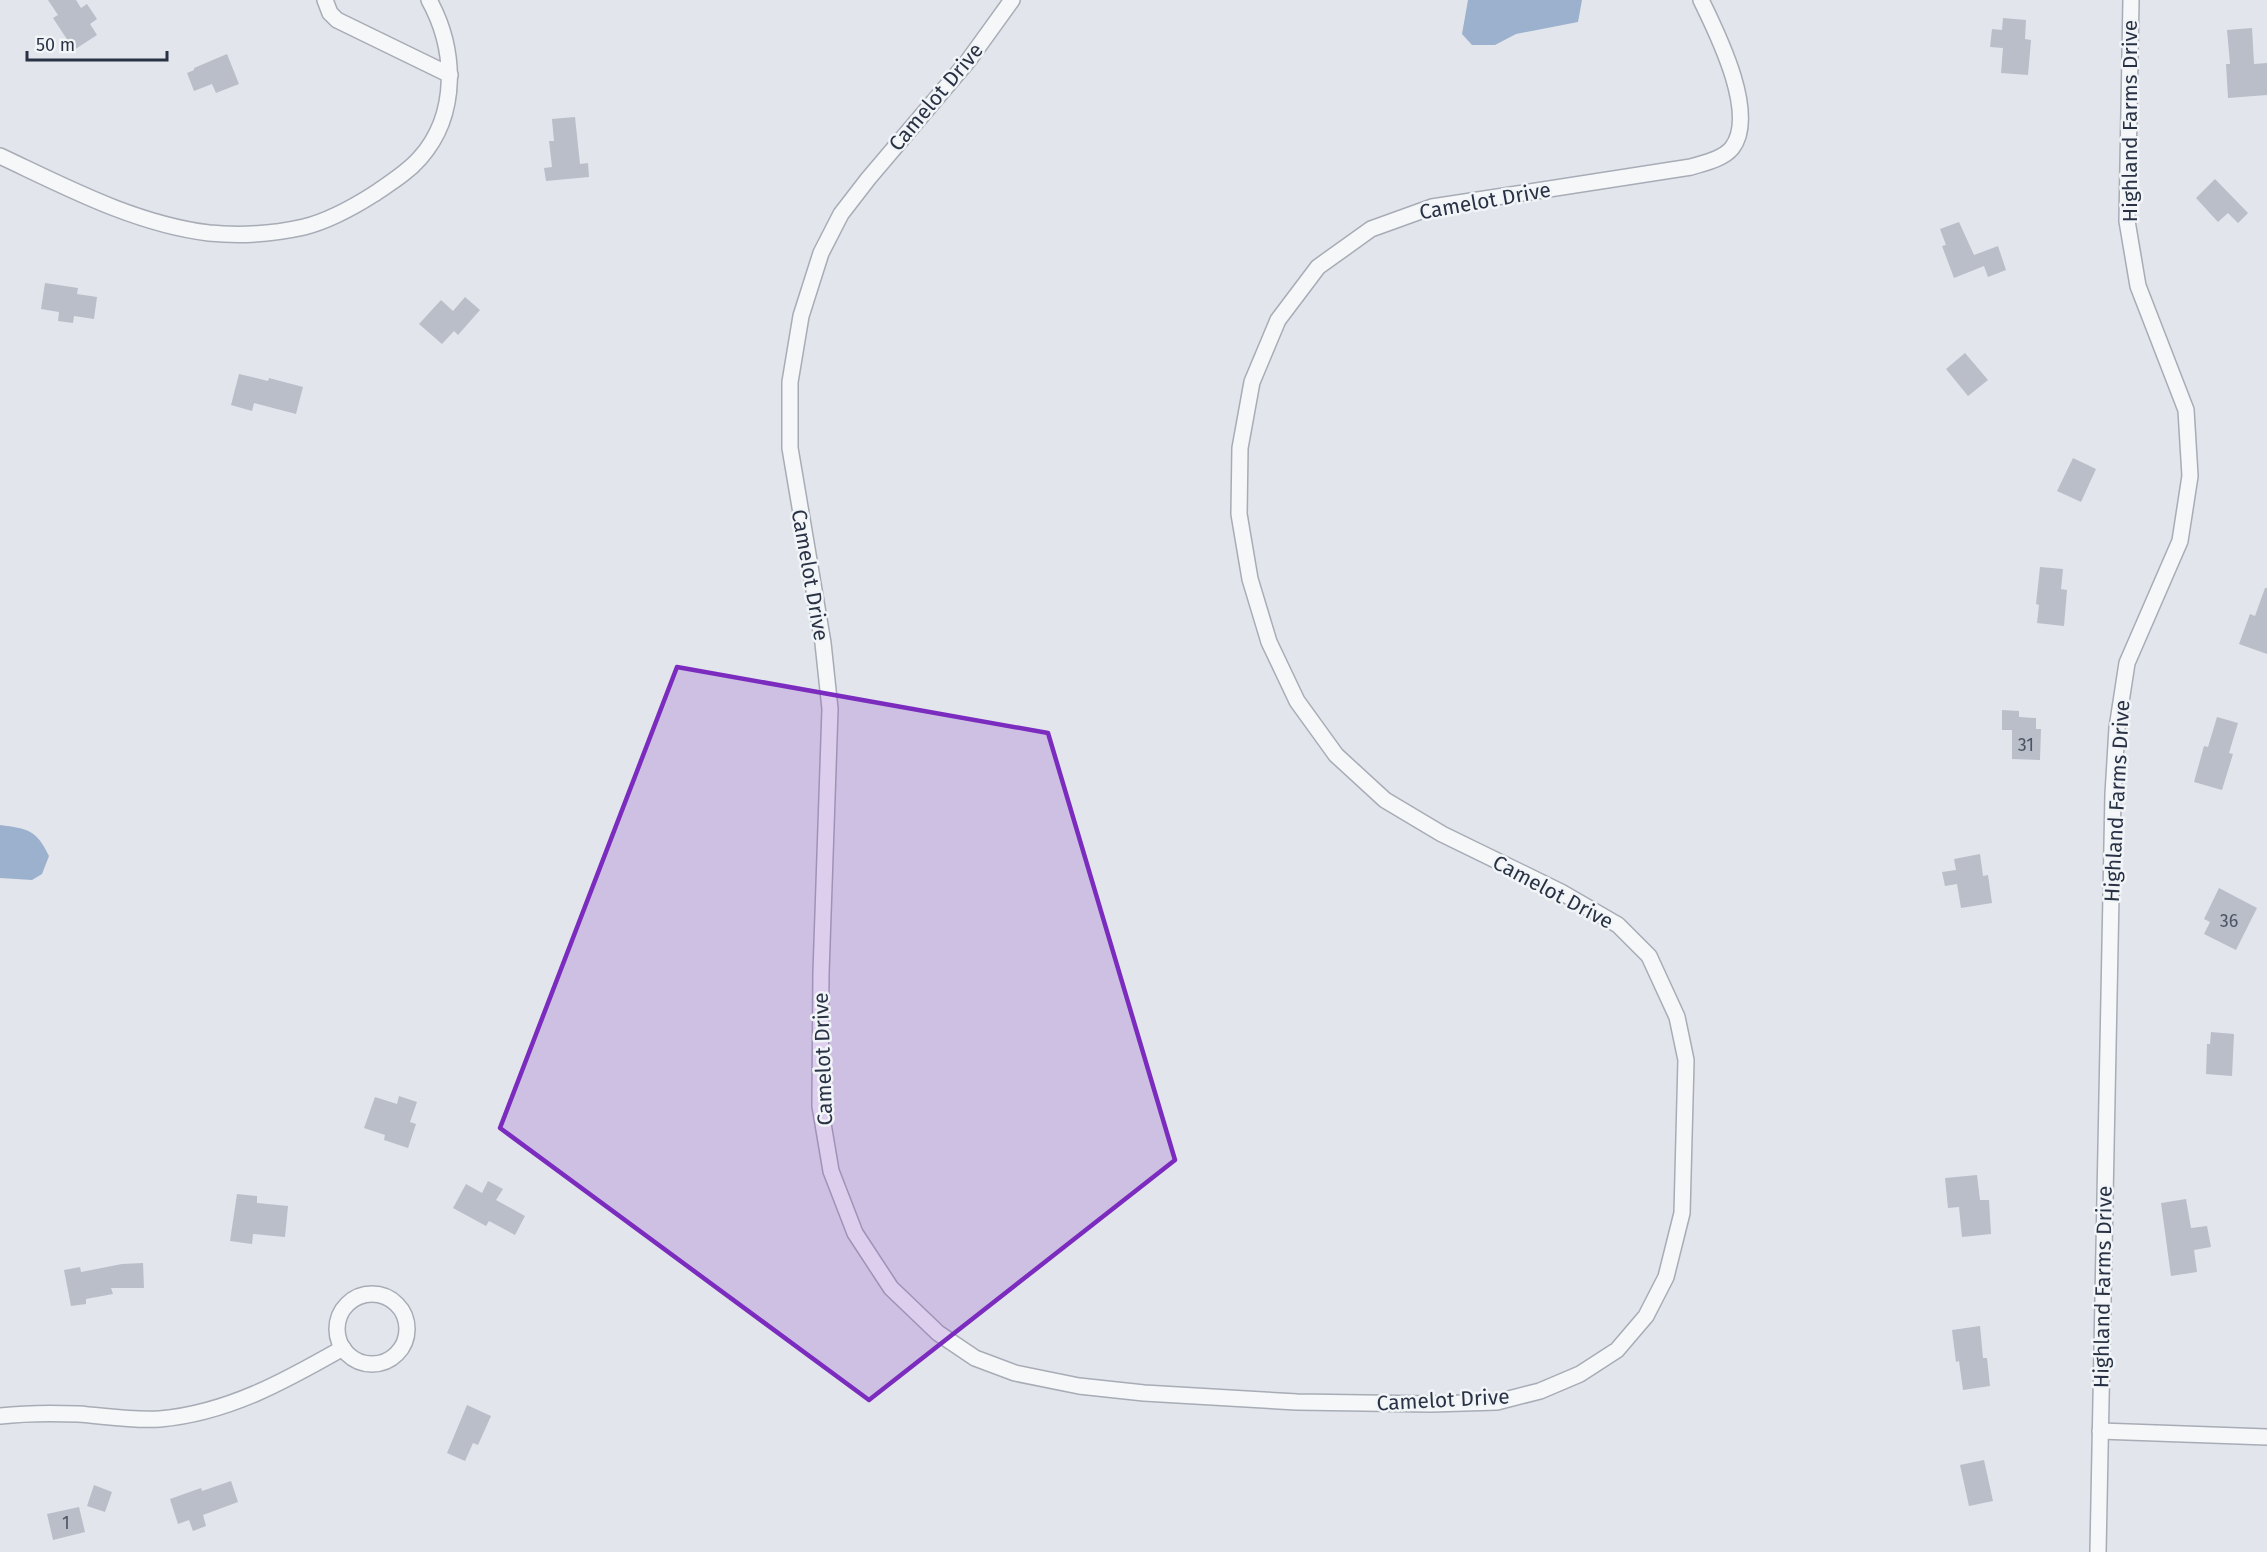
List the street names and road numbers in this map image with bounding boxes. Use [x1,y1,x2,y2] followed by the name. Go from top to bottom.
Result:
[2117,20,2143,222] street label: Highland Farms Drive
[883,38,989,156] street label: Camelot Drive
[1417,177,1553,225] street label: Camelot Drive
[786,507,834,643] street label: Camelot Drive
[2099,699,2135,903] street label: Highland Farms Drive
[1488,849,1618,935] street label: Camelot Drive
[808,992,838,1126] street label: Camelot Drive
[2088,1186,2118,1388] street label: Highland Farms Drive
[1376,1384,1510,1416] street label: Camelot Drive

